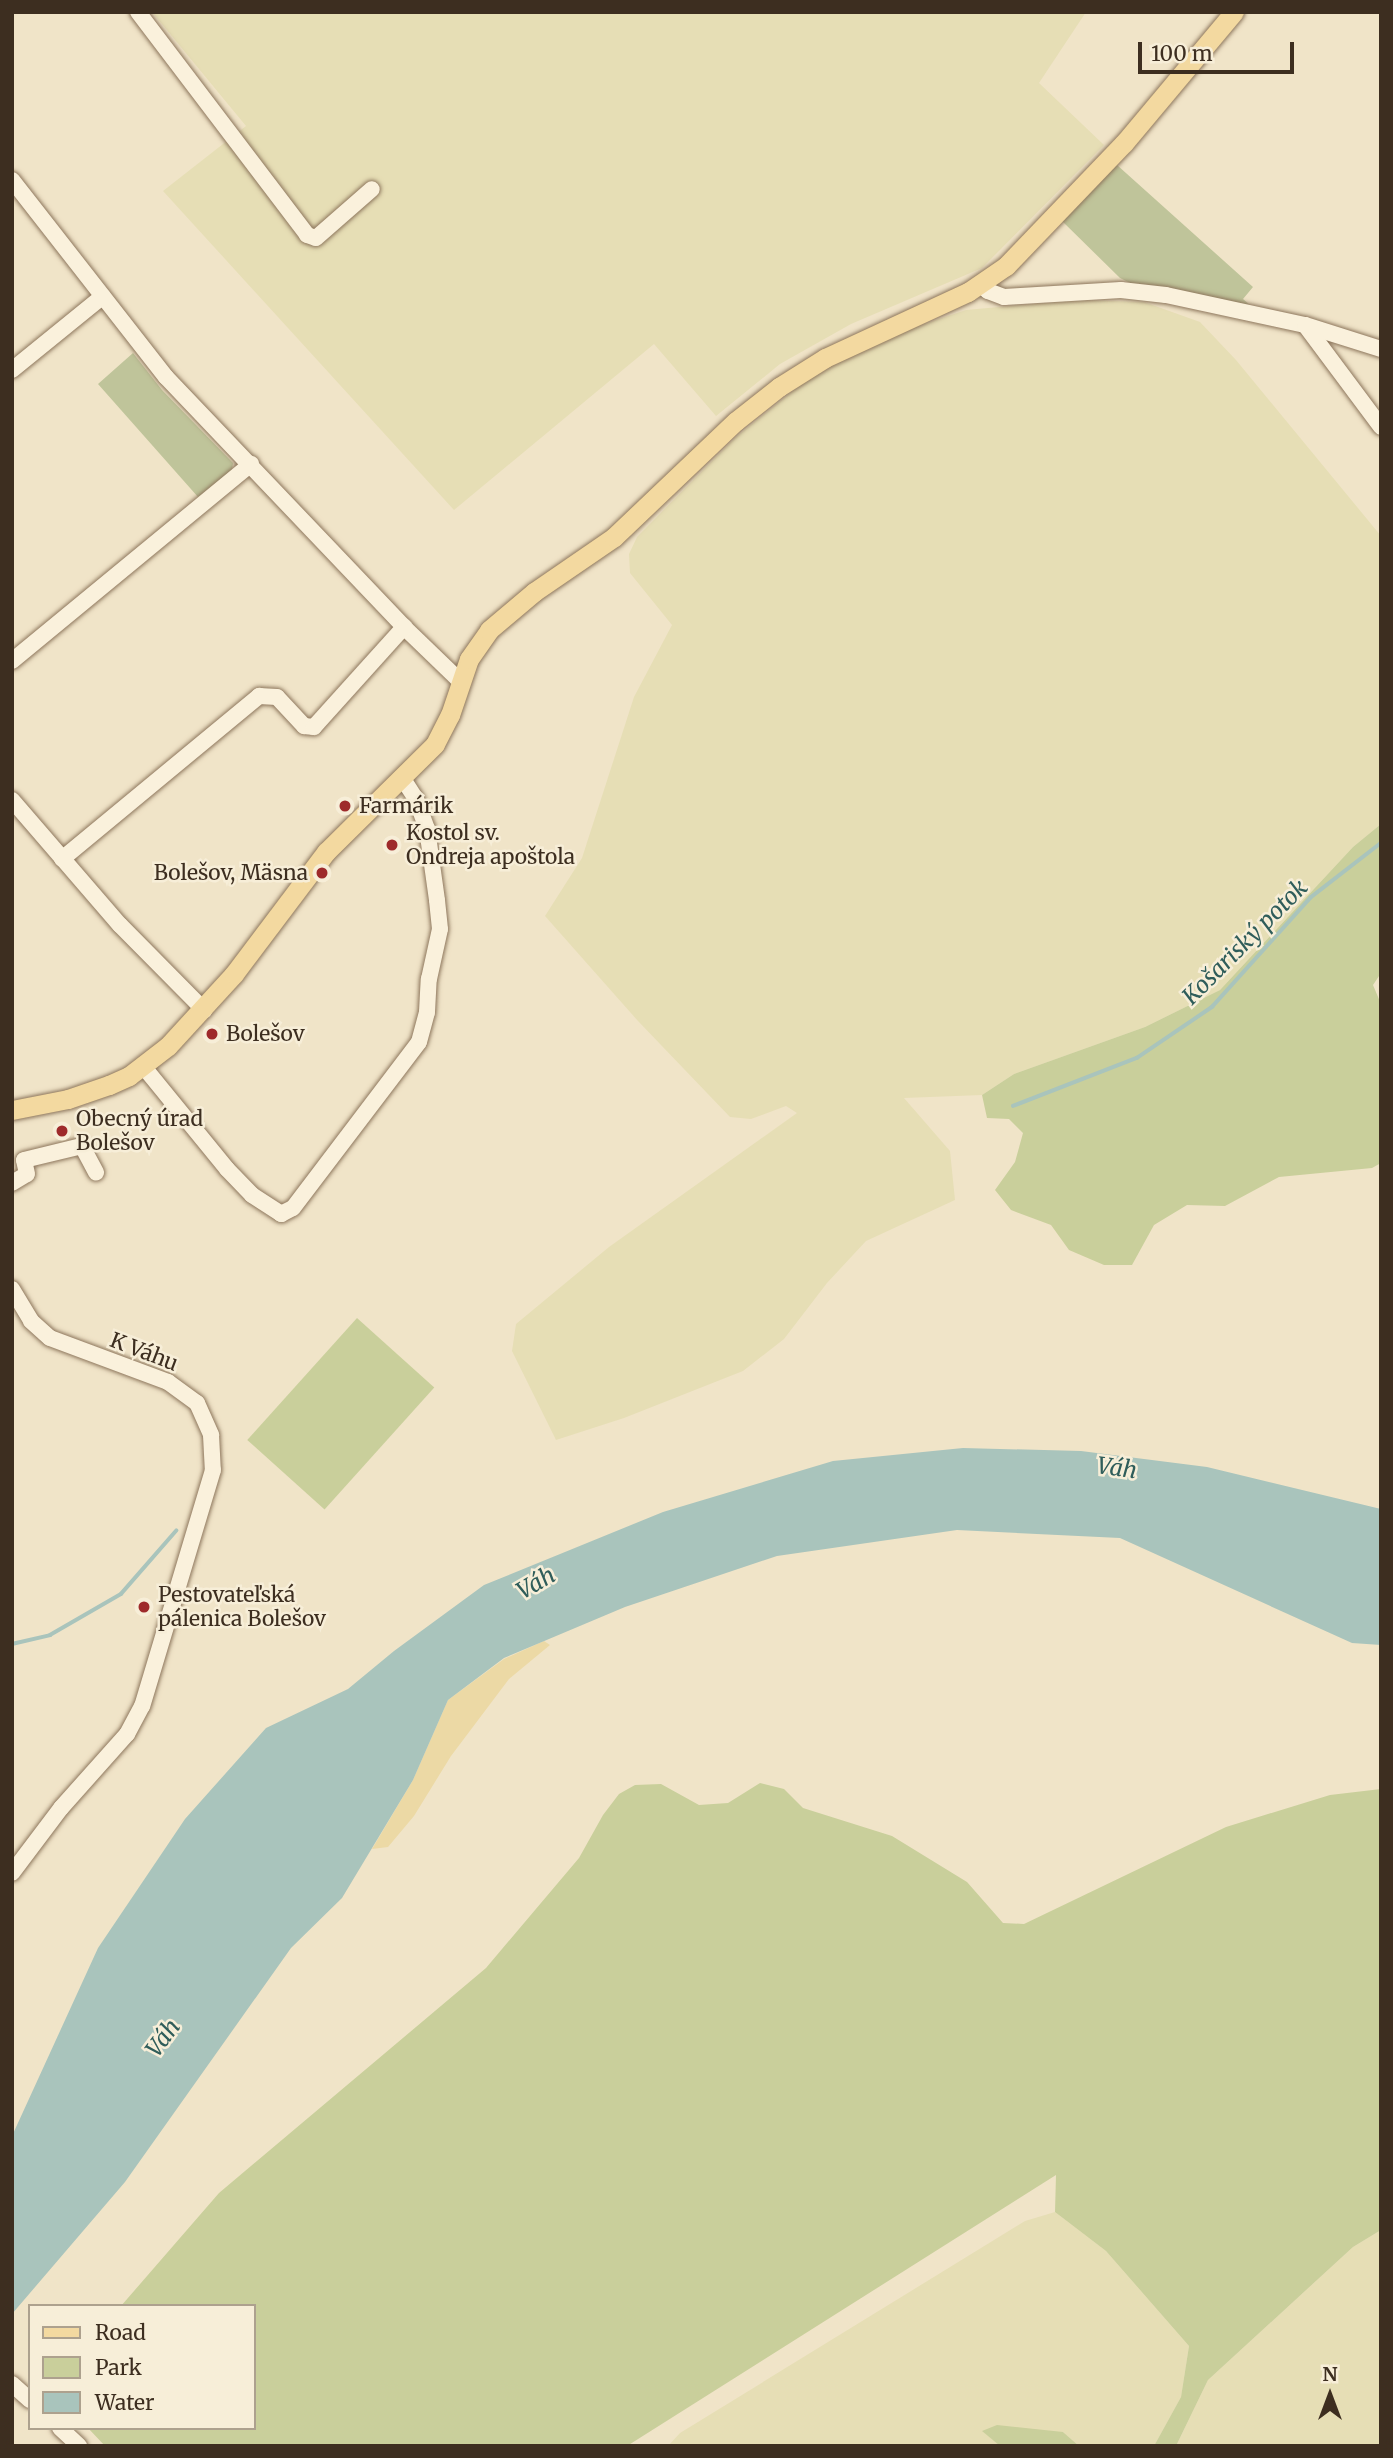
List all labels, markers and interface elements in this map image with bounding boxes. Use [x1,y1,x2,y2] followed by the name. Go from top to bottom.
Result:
[1141,28,1297,72] scale bar
[1151,40,1213,67] text: 100 m
[359,793,453,819] place label: Farmárik
[337,798,353,814] marker: Farmárik
[406,820,575,870] place label: Kostol sv. Ondreja apoštola
[384,837,400,853] marker: Kostol sv. Ondreja apoštola
[154,860,308,886] place label: Bolešov, Mäsna
[314,865,330,881] marker: Bolešov, Mäsna
[1177,874,1313,1010] water label: Košariský potok
[226,1021,305,1047] place label: Bolešov
[204,1026,220,1042] marker: Bolešov
[76,1106,203,1156] place label: Obecný úrad Bolešov
[54,1123,70,1139] marker: Obecný úrad Bolešov
[106,1328,182,1376] street label: K Váhu
[1095,1452,1139,1484] water label: Váh
[512,1561,560,1605] water label: Váh
[158,1582,326,1632] place label: Pestovateľská pálenica Bolešov
[136,1599,152,1615] marker: Pestovateľská pálenica Bolešov
[140,2014,186,2062] water label: Váh
[28,2304,256,2430] legend
[95,2319,146,2346] text: Road
[95,2354,142,2381] text: Park
[1295,2360,1365,2430] north arrow
[1322,2362,1338,2386] text: N
[95,2389,154,2416] text: Water

